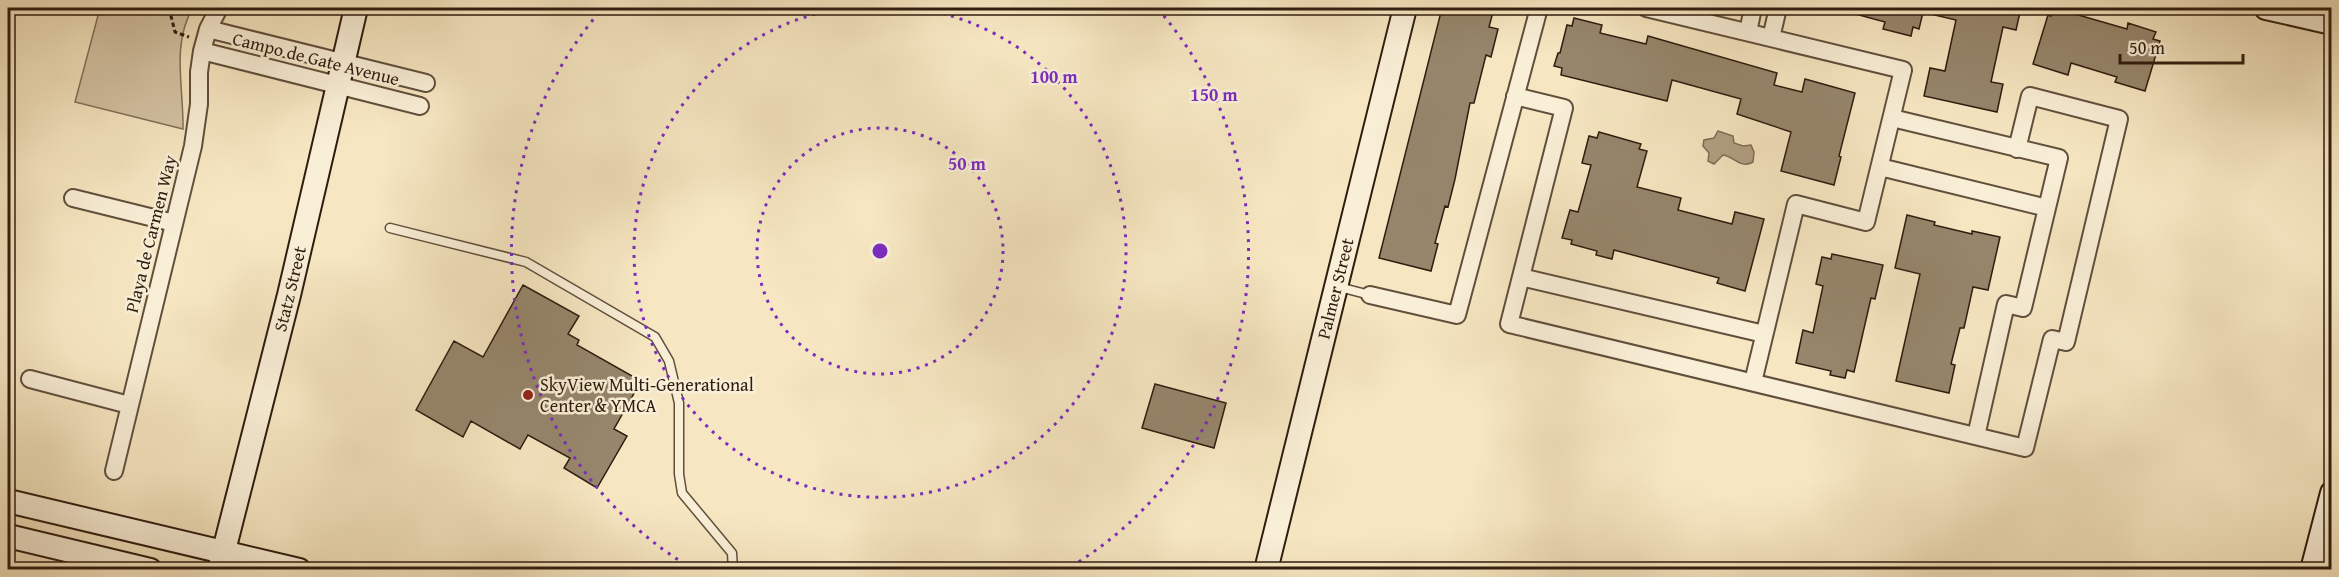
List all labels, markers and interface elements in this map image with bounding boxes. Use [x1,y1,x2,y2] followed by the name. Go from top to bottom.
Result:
[230,25,402,92] street label: Campo de Gate Avenue
[2120,27,2243,65] scale bar
[2129,34,2165,61] text: 50 m
[1030,63,1078,90] text: 100 m
[1190,81,1238,108] text: 150 m
[948,150,987,177] text: 50 m
[118,152,183,315] street label: Playa de Carmen Way
[1310,234,1361,342] street label: Palmer Street
[870,241,890,261] centre of rings
[266,243,313,335] street label: Statz Street
[540,371,754,419] place label: SkyView Multi-Generational Center & YMCA
[521,388,535,402] marker: SkyView Multi-Generational Center & YMCA

